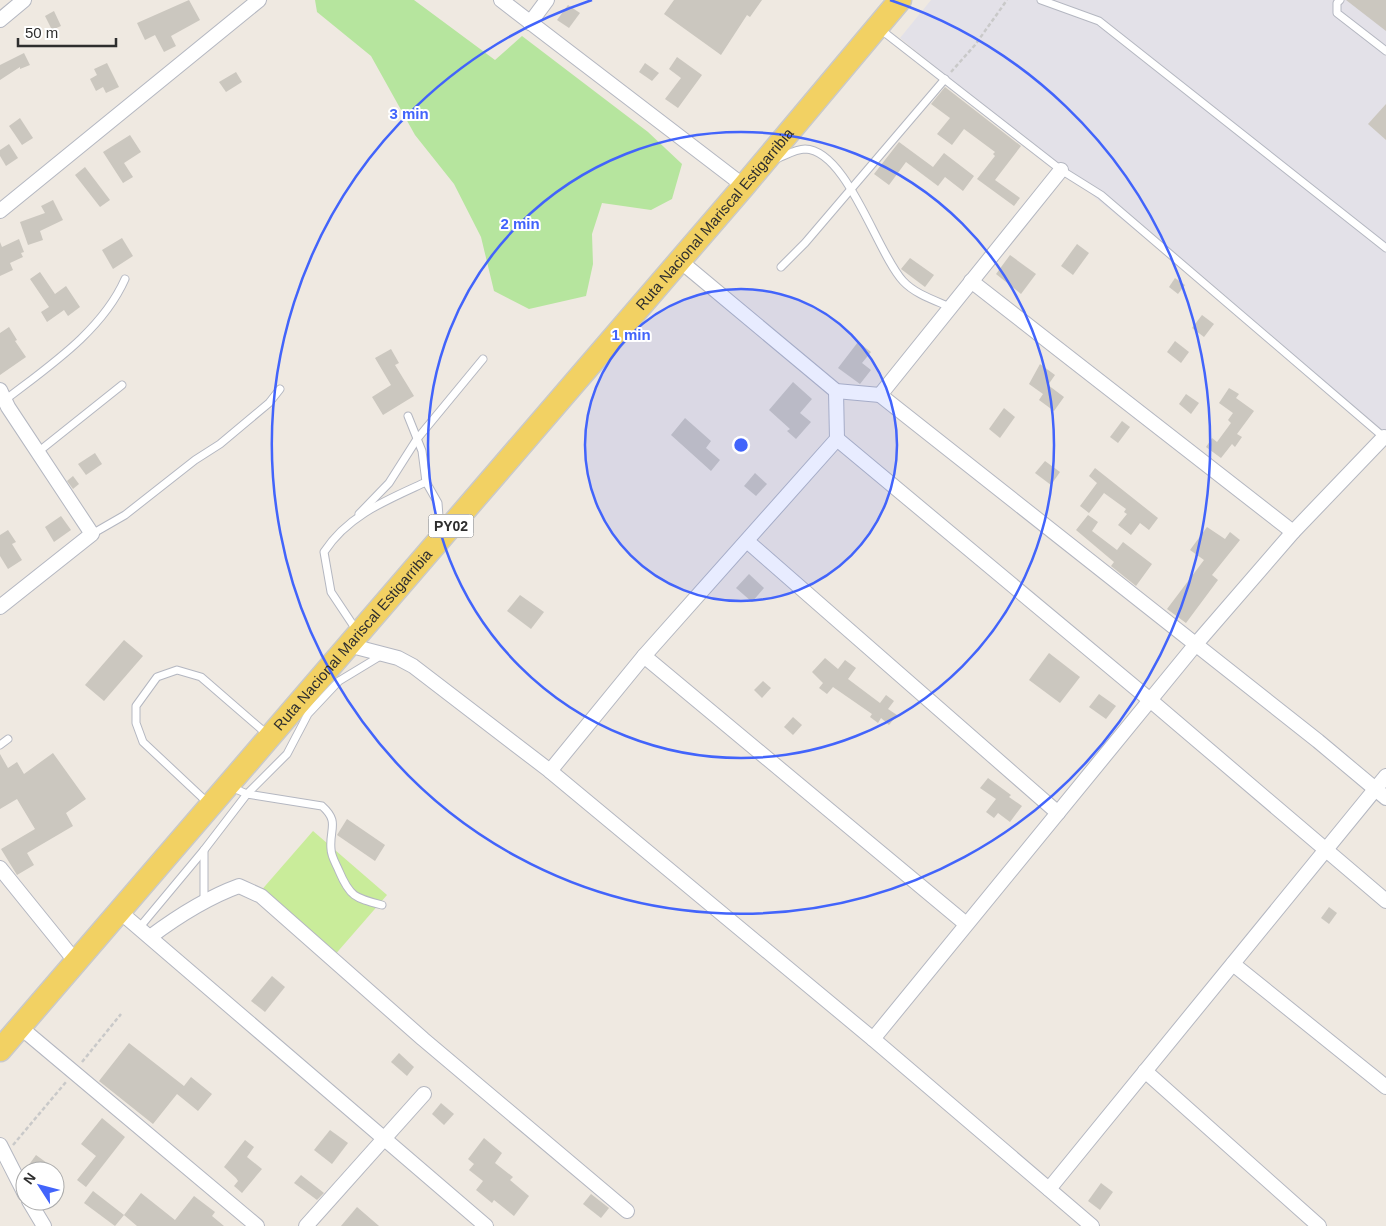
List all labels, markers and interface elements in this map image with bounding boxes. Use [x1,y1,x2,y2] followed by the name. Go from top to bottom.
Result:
[18,15,115,47] scale bar
[25,24,58,41] text: 50 m
[389,105,429,122] text: 3 min
[632,124,797,313] street label: Ruta Nacional Mariscal Estigarribia
[500,215,540,232] text: 2 min
[611,326,651,343] text: 1 min
[732,436,750,454] centre of rings
[428,514,474,538] road number: PY02
[270,545,436,734] street label: Ruta Nacional Mariscal Estigarribia
[15,1161,65,1211] north arrow
[20,1170,39,1187] text: N

